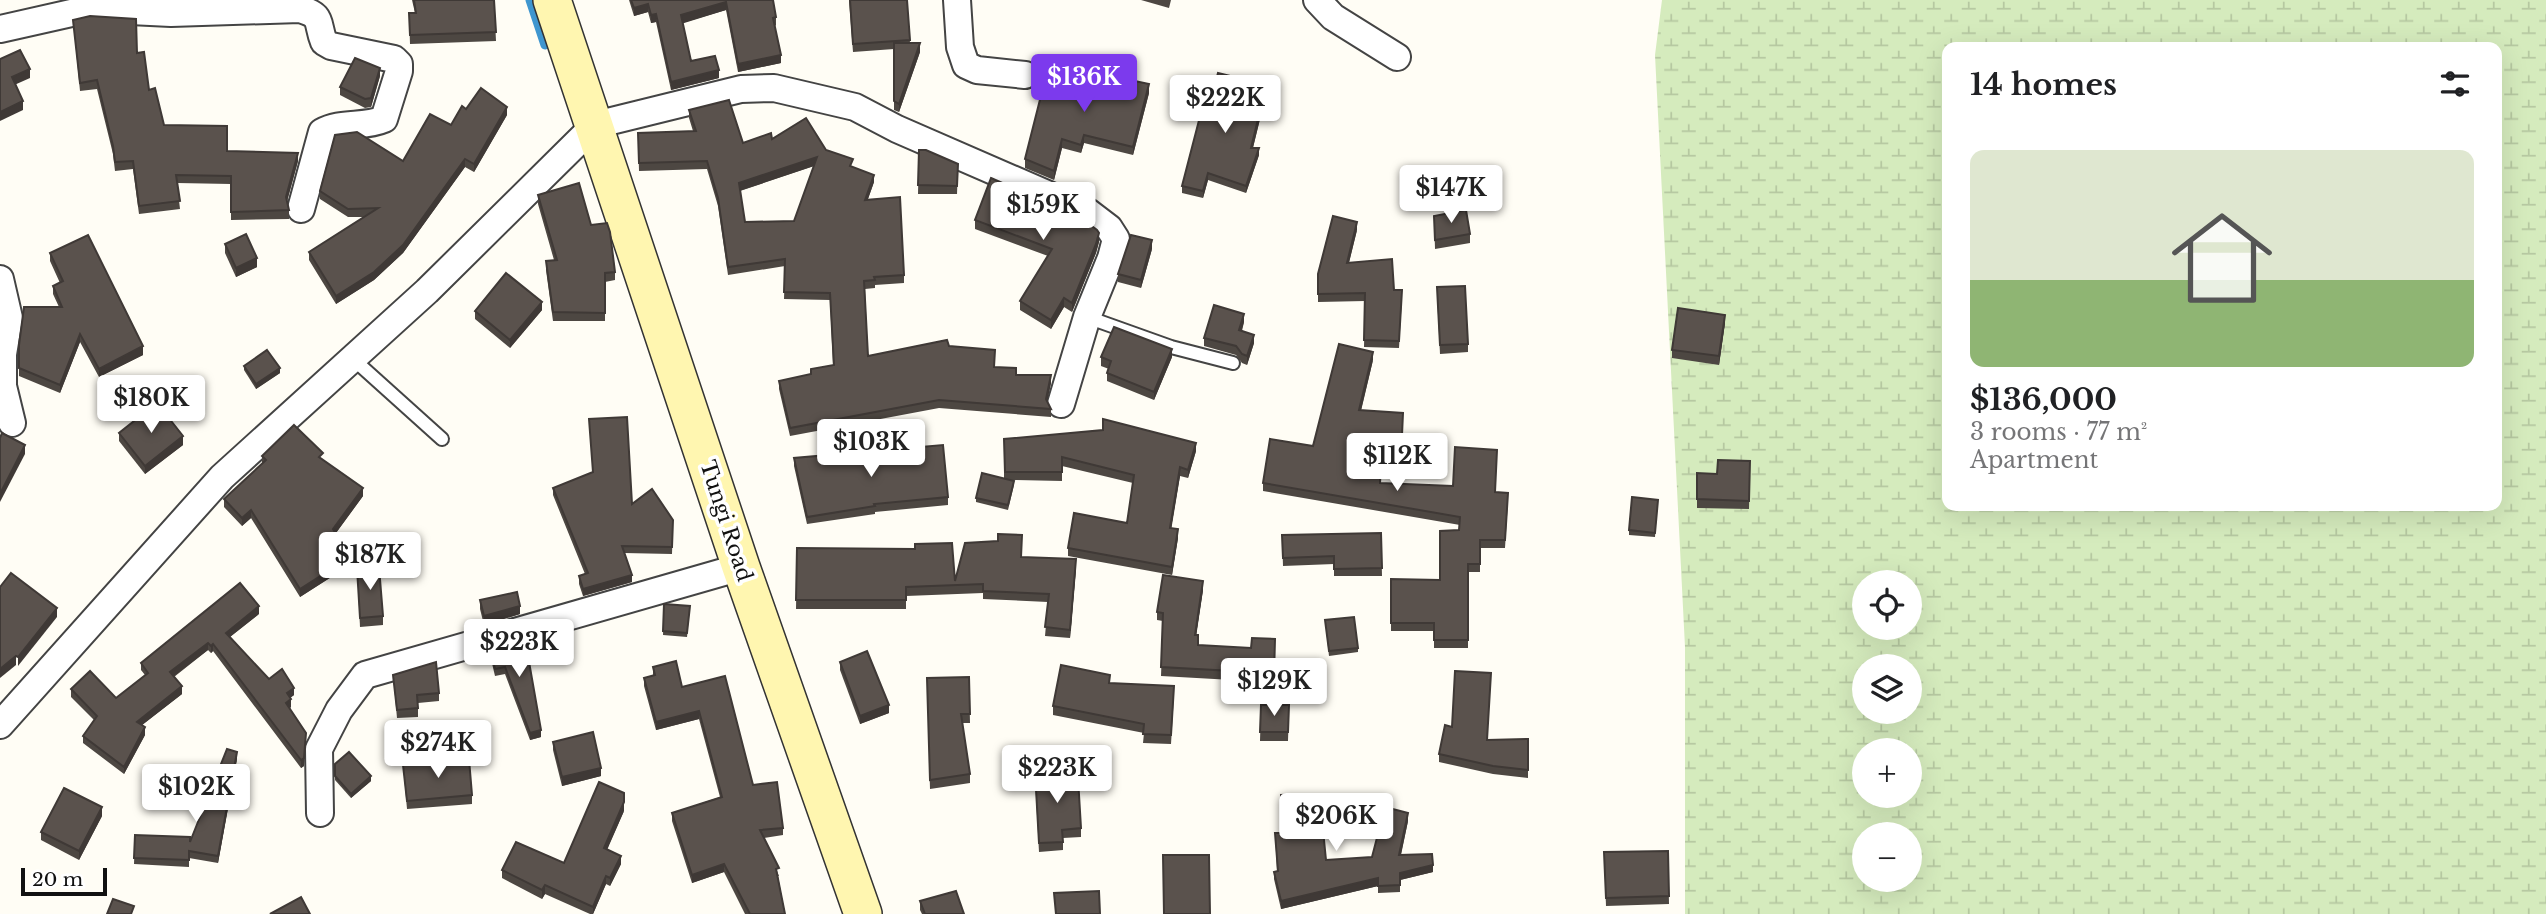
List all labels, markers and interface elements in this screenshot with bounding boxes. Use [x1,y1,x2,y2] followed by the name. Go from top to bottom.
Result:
[1035,54,1133,114] pin: $136K
[1047,63,1121,91] text: $136K
[2436,65,2474,103] icon: filters
[1970,66,2117,103] text: 14 homes
[1176,76,1274,135] pin: $222K
[1186,84,1264,112] text: $222K
[1402,166,1500,225] pin: $147K
[1415,174,1487,202] text: $147K
[994,182,1092,242] pin: $159K
[1007,191,1079,219] text: $159K
[2159,195,2285,321] icon: home
[102,376,200,435] pin: $180K
[1970,381,2117,418] text: $136,000
[113,384,189,412] text: $180K
[1970,418,2147,446] text: 3 rooms · 77 m²
[822,420,920,479] pin: $103K
[833,428,909,456] text: $103K
[1348,434,1446,493] pin: $112K
[1363,442,1431,470] text: $112K
[1970,446,2098,474] text: Apartment
[694,457,758,585] street label: Tungi Road
[321,532,419,592] pin: $187K
[335,541,405,569] text: $187K
[1852,570,1922,892] map controls
[1852,570,1922,640] button: locate
[470,620,568,679] pin: $223K
[480,628,558,656] text: $223K
[1852,654,1922,724] button: layers
[1225,658,1323,718] pin: $129K
[1237,667,1311,695] text: $129K
[389,720,487,780] pin: $274K
[400,729,476,757] text: $274K
[1852,738,1922,808] button: +
[1008,746,1106,805] pin: $223K
[1018,754,1096,782] text: $223K
[147,764,245,824] pin: $102K
[158,773,234,801] text: $102K
[1287,794,1385,853] pin: $206K
[1295,802,1377,830] text: $206K
[1852,822,1922,892] button: −
[21,865,107,897] scale bar
[32,868,83,891] text: 20 m

